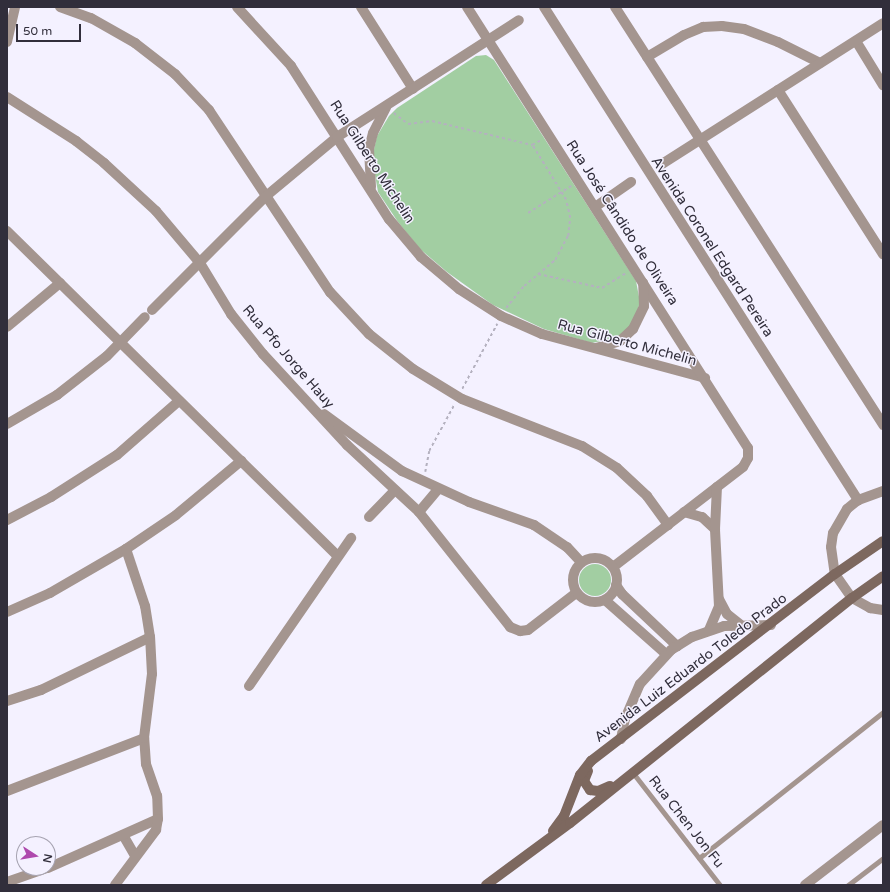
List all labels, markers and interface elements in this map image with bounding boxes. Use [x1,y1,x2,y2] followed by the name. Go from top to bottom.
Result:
[18,16,83,42] scale bar
[23,24,52,38] text: 50 m
[326,97,418,227] street label: Rua Gilberto Michelin
[562,137,682,309] street label: Rua José Cândido de Oliveira
[647,154,777,340] street label: Avenida Coronel Edgard Pereira
[239,302,337,412] street label: Rua Pfo Jorge Hauy
[556,316,698,370] street label: Rua Gilberto Michelin
[591,590,791,746] street label: Avenida Luiz Eduardo Toledo Prado
[645,773,727,871] street label: Rua Chen Jon Fu
[16,836,56,876] north arrow
[40,853,55,864] text: N

